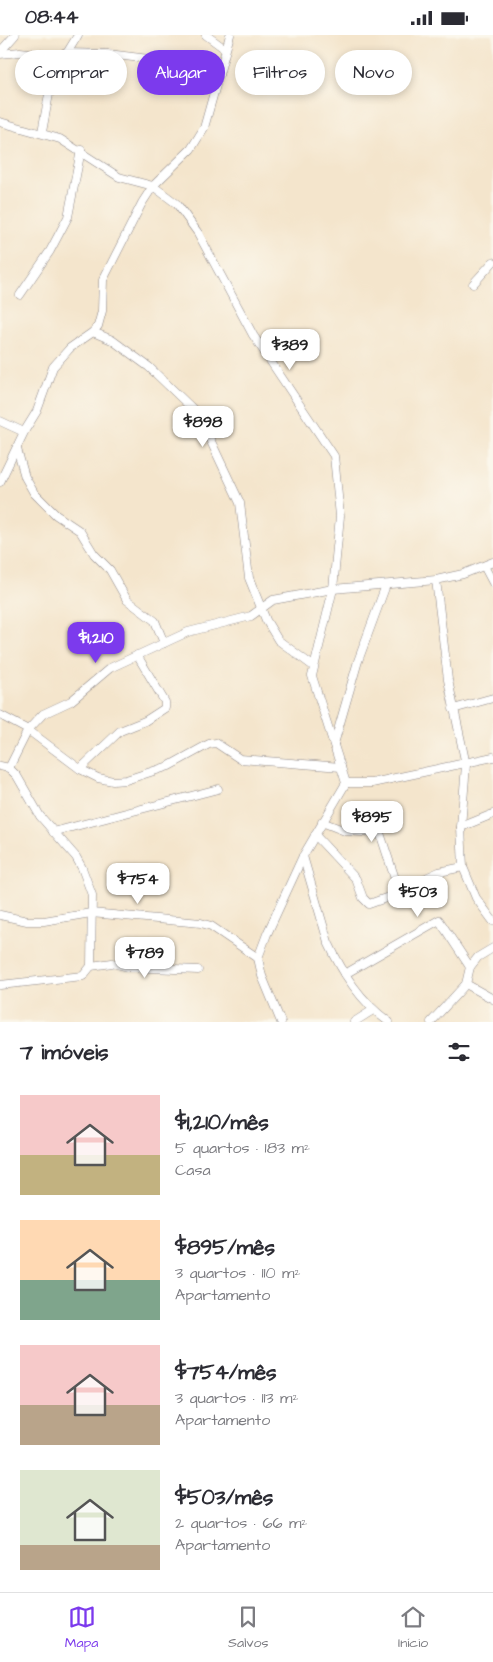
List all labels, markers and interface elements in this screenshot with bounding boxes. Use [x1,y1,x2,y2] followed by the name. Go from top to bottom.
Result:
[25,4,78,31] text: 08:44
[15,50,127,95] chip: Comprar
[137,50,225,95] chip: Alugar
[235,50,325,95] chip: Filtros
[335,50,412,95] chip: Novo
[260,329,320,371] pin: $389
[272,334,308,356] text: $389
[173,405,233,448] pin: $898
[184,411,222,433] text: $898
[55,621,137,664] pin: $1,210
[78,627,114,649] text: $1,210
[342,801,402,843] pin: $895
[352,806,392,828] text: $895
[108,863,168,905] pin: $754
[118,868,158,890] text: $754
[388,875,448,918] pin: $503
[399,881,437,903] text: $503
[115,937,175,979] pin: $789
[126,942,164,964] text: $789
[20,1038,109,1067] text: 7 imóveis
[445,1038,473,1066] icon: filters
[175,1108,269,1137] text: $1,210/mês
[60,1115,120,1175] icon: home
[175,1137,310,1159] text: 5 quartos · 183 m²
[175,1159,211,1181] text: Casa
[175,1233,275,1262] text: $895/mês
[60,1240,120,1300] icon: home
[175,1262,300,1284] text: 3 quartos · 110 m²
[175,1284,270,1306] text: Apartamento
[175,1358,277,1387] text: $754/mês
[60,1365,120,1425] icon: home
[175,1387,299,1409] text: 3 quartos · 113 m²
[175,1409,270,1431] text: Apartamento
[175,1483,273,1512] text: $503/mês
[60,1490,120,1550] icon: home
[175,1512,307,1534] text: 2 quartos · 66 m²
[175,1534,270,1556] text: Apartamento
[65,1603,98,1653] tab: Mapa
[228,1603,269,1653] tab: Salvos
[398,1603,428,1653] tab: Início

